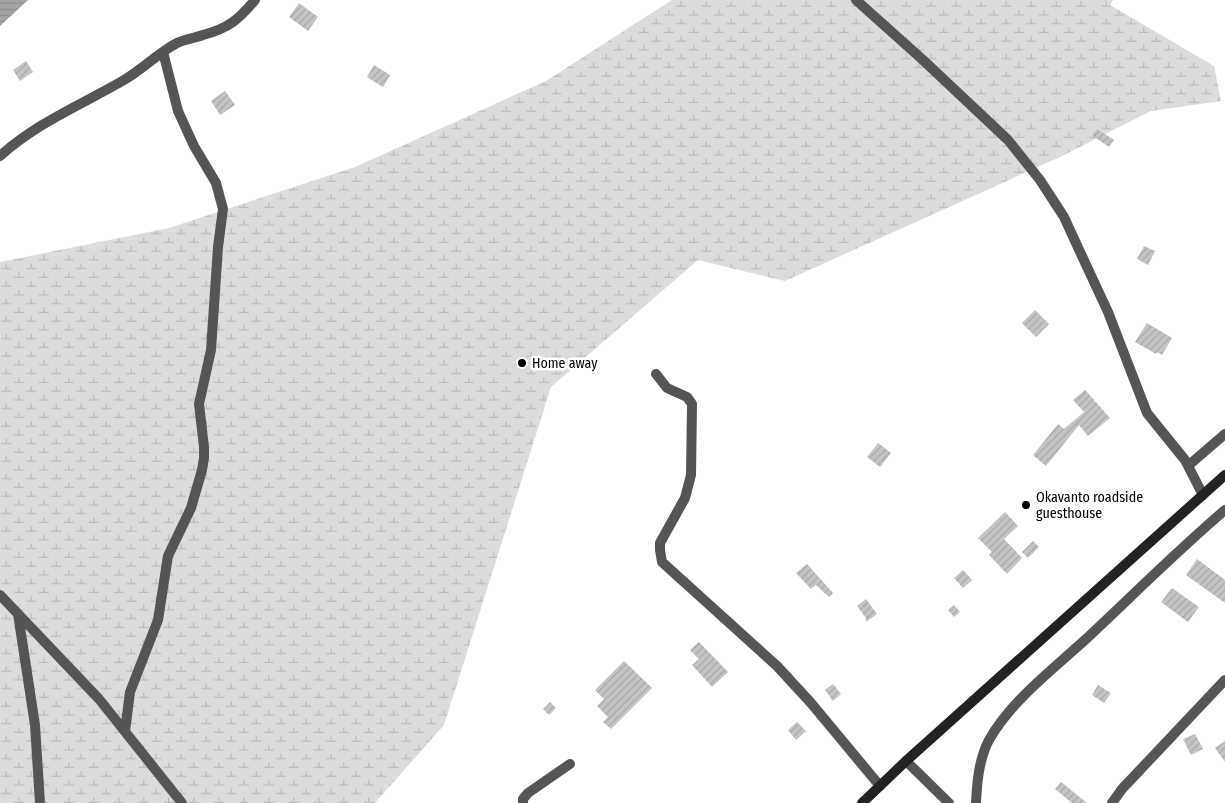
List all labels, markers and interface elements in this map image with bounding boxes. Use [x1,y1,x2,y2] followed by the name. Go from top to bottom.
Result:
[532,355,598,372] place label: Home away
[516,357,528,369] marker: Home away
[1036,489,1143,522] place label: Okavanto roadside guesthouse
[1020,499,1032,511] marker: Okavanto roadside guesthouse

